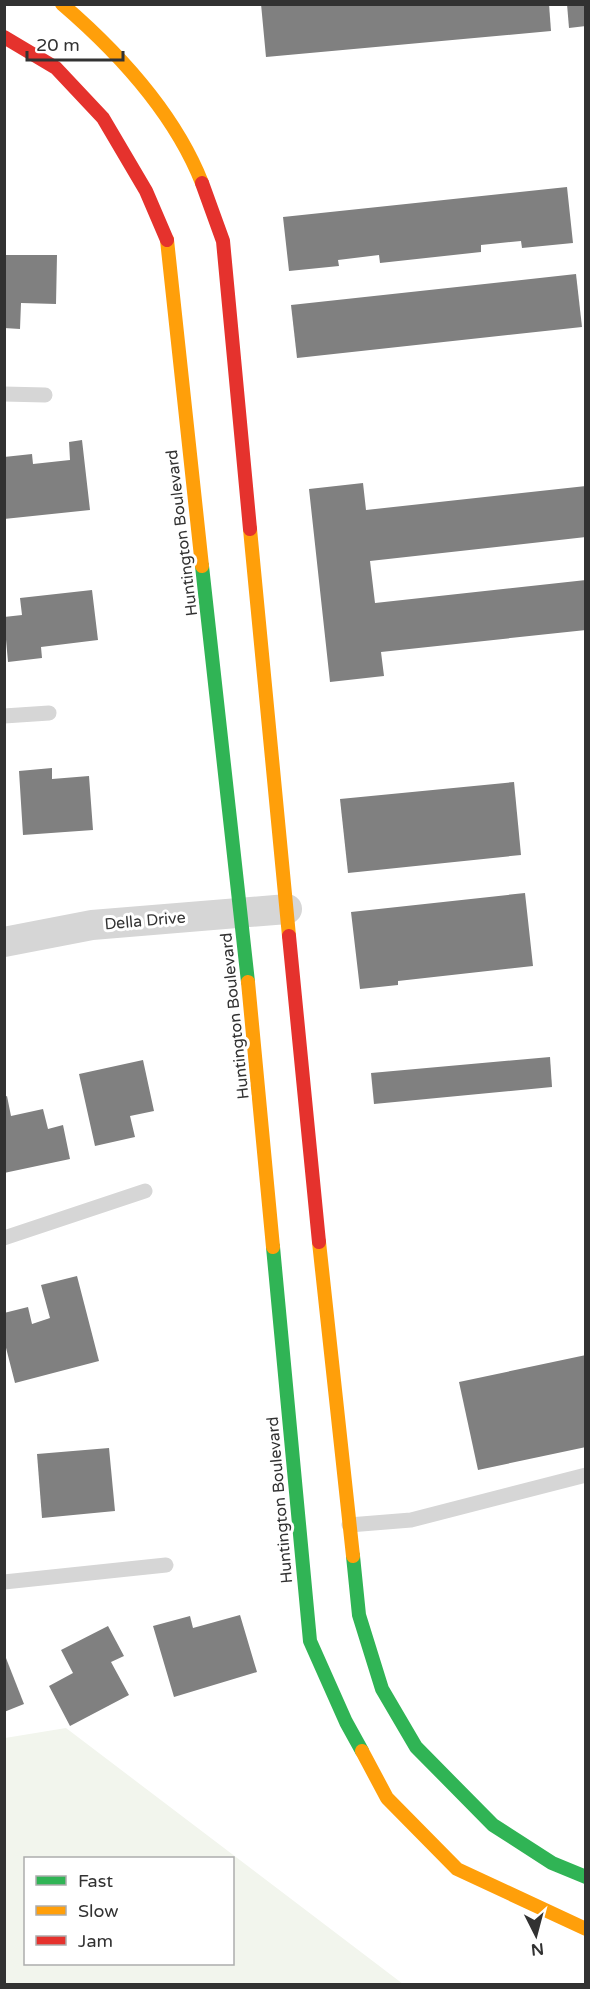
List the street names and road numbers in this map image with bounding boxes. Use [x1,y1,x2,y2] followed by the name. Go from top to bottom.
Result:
[162,449,202,617] street label: Huntington Boulevard
[104,907,186,935] street label: Della Drive
[216,932,254,1100] street label: Huntington Boulevard
[263,1416,297,1584] street label: Huntington Boulevard

